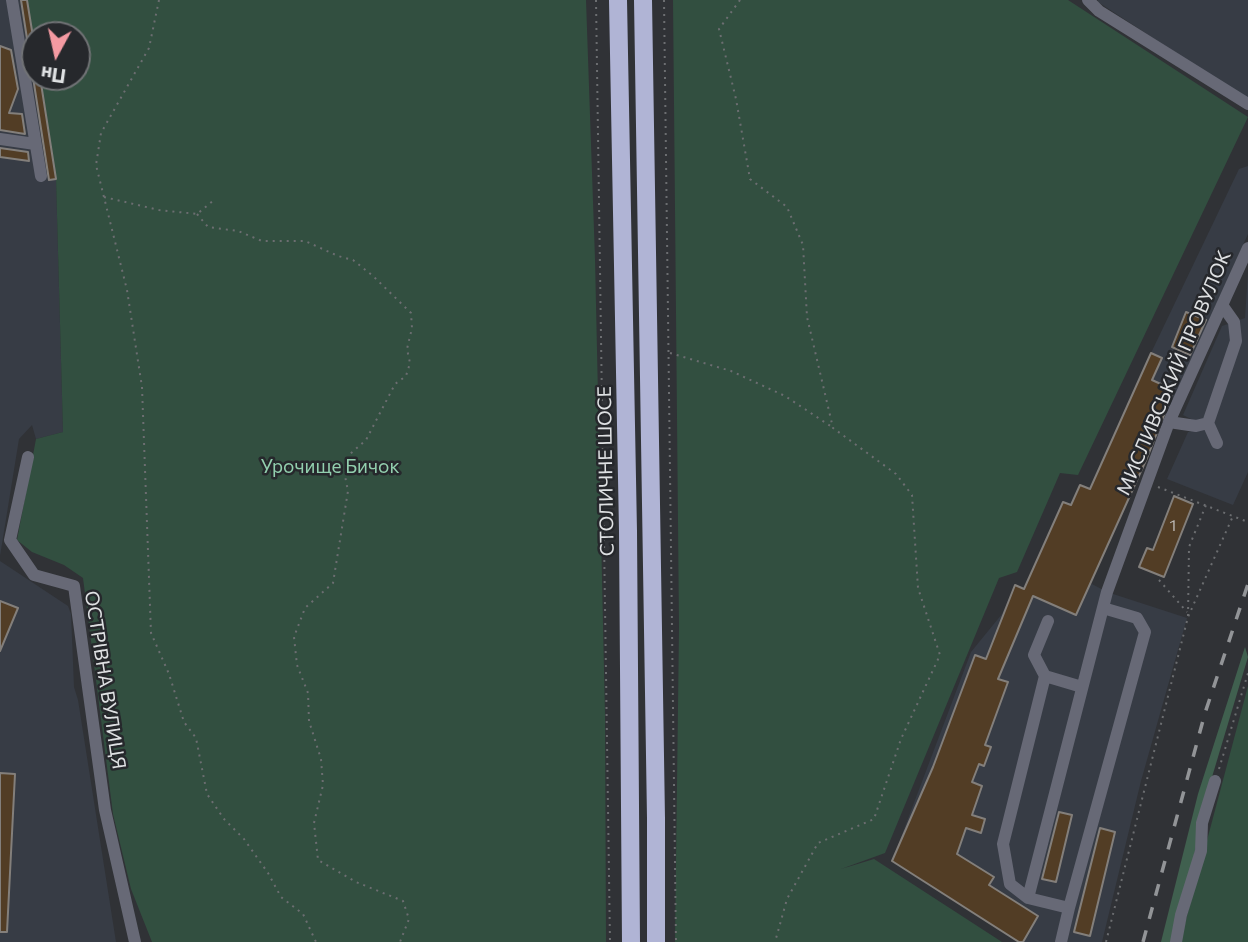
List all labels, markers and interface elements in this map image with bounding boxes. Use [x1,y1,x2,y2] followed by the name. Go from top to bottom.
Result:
[21,21,91,91] north arrow
[39,62,67,88] text: Пн
[1112,247,1236,499] street label: МИСЛИВСЬКИЙ ПРОВУЛОК
[593,386,619,556] street label: СТОЛИЧНЕ ШОСЕ
[260,456,400,478] park label: Урочище Бичок
[1170,516,1176,536] house number: 1
[80,589,130,771] street label: ОСТРІВНА ВУЛИЦЯ

